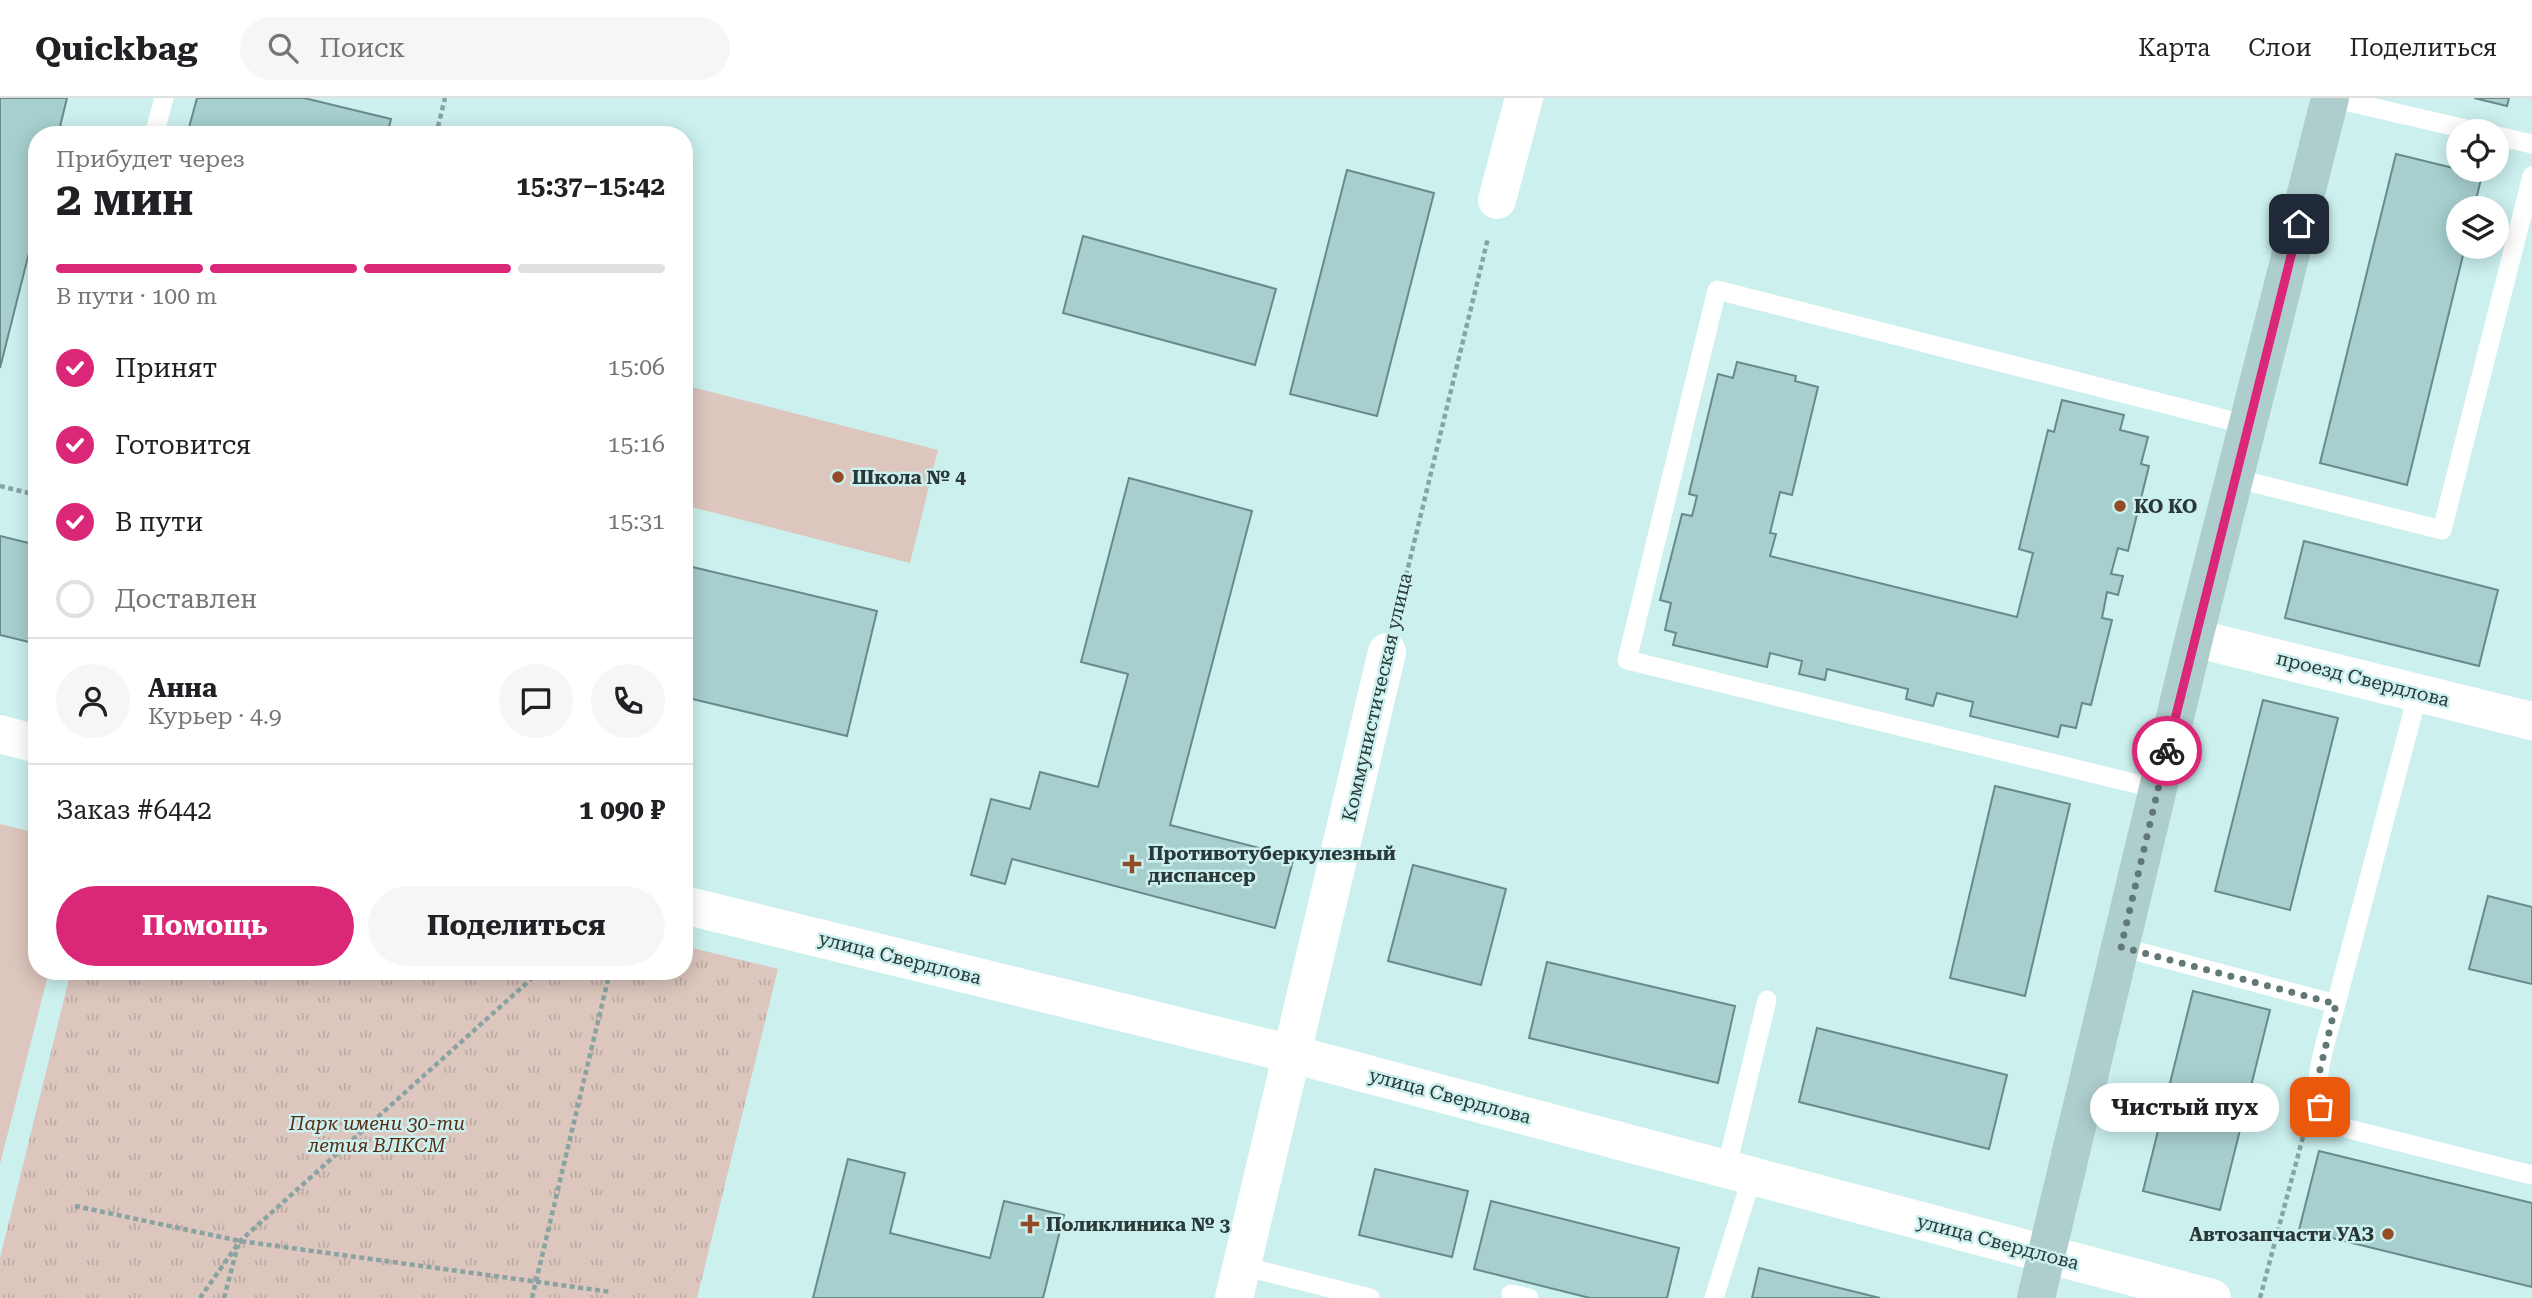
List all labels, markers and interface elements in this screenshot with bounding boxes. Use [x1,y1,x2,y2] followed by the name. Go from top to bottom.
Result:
[240,17,730,80] search box
[35,29,198,68] text: Quickbag
[264,29,302,67] icon: search
[320,33,405,63] text: Поиск
[2138,34,2210,62] text: Карта
[2248,34,2311,62] text: Слои
[2349,34,2497,62] text: Поделиться
[2446,119,2509,259] map controls
[2446,119,2509,182] button: locate
[56,146,245,173] text: Прибудет через
[516,171,665,201] text: 15:37–15:42
[56,172,193,226] text: 2 мин
[2269,194,2329,254] pin
[2446,196,2509,259] button: layers
[2280,205,2318,243] icon: home
[56,283,217,310] text: В пути · 100 m
[56,349,94,387] icon: check
[115,353,217,383] text: Принят
[608,354,665,381] text: 15:06
[56,426,94,464] icon: check
[115,430,251,460] text: Готовится
[608,431,665,458] text: 15:16
[852,466,966,489] place label: Школа № 4
[830,469,846,485] marker: Школа № 4
[2134,495,2197,518] place label: КО КО
[2112,498,2128,514] marker: КО КО
[56,503,94,541] icon: check
[115,507,203,537] text: В пути
[608,508,665,535] text: 15:31
[1337,570,1417,824] street label: Коммунистическая улица
[115,584,257,614] text: Доставлен
[2274,646,2453,712] street label: проезд Свердлова
[56,664,130,738] button: person
[499,664,573,738] button: chat
[591,664,665,738] button: phone
[148,673,217,703] text: Анна
[148,703,282,730] text: Курьер · 4.9
[2132,716,2202,786] courier
[2148,732,2186,770] icon: bike
[56,795,212,825] text: Заказ #6442
[579,795,665,825] text: 1 090 ₽
[1148,842,1396,887] place label: Противотуберкулезный диспансер
[1122,854,1142,874] marker: Противотуберкулезный диспансер
[56,886,354,966] button: Помощь
[368,886,665,966] button: Поделиться
[816,927,985,990] street label: улица Свердлова
[1366,1063,1534,1129] street label: улица Свердлова
[2290,1077,2350,1137] pin
[2089,1082,2278,1132] callout: Чистый пух
[2301,1088,2339,1126] icon: bag
[2111,1094,2258,1121] text: Чистый пух
[288,1112,465,1157] park label: Парк имени 30-ти летия ВЛКСМ
[1914,1209,2082,1275] street label: улица Свердлова
[1046,1213,1231,1236] place label: Поликлиника № 3
[1020,1214,1040,1234] marker: Поликлиника № 3
[2189,1223,2374,1246] place label: Автозапчасти УАЗ
[2380,1226,2396,1242] marker: Автозапчасти УАЗ

